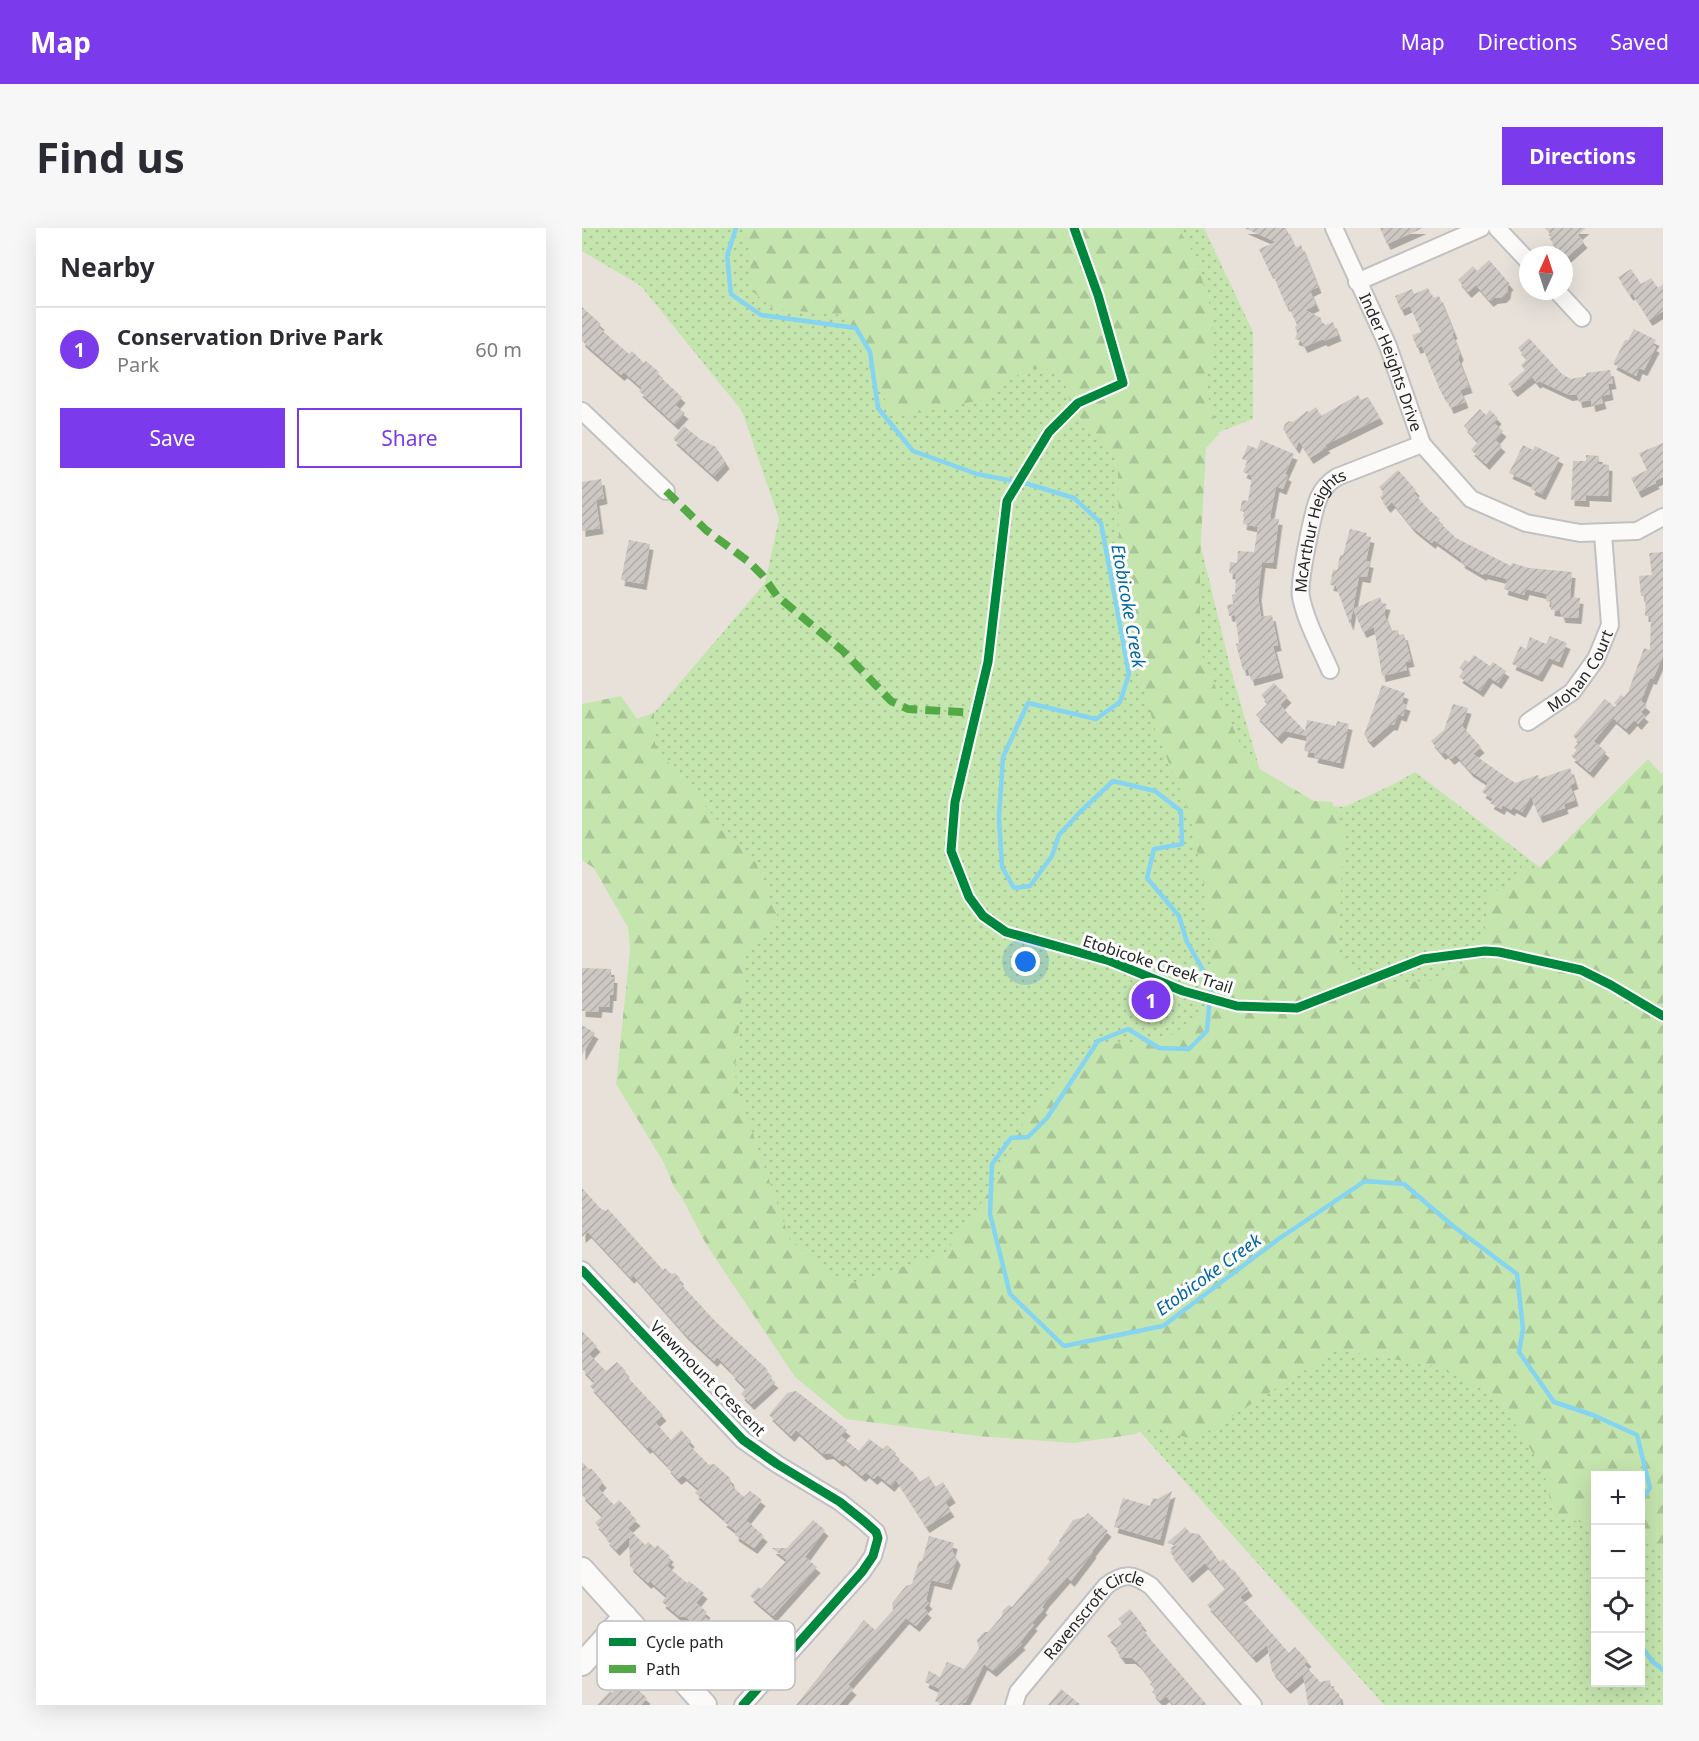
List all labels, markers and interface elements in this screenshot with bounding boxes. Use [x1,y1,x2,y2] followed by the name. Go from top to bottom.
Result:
[30,23,91,61] text: Map
[1401,28,1445,56] text: Map
[1478,28,1577,56] text: Directions
[1610,28,1669,56] text: Saved
[1502,127,1663,185] button: Directions
[36,128,185,185] text: Find us
[1519,246,1573,300] north arrow
[60,249,155,285] text: Nearby
[1354,289,1428,434] street label: Inder Heights Drive
[117,321,383,351] text: Conservation Drive Park
[74,336,85,363] text: 1
[475,336,522,363] text: 60 m
[117,351,159,378] text: Park
[60,408,285,468] button: Save
[297,408,522,468] button: Share
[1289,464,1349,593] street label: McArthur Heights
[1106,542,1152,671] water label: Etobicoke Creek
[1543,626,1618,717] street label: Mohan Court
[1080,929,1236,999] street label: Etobicoke Creek Trail
[1011,947,1040,976] your location
[1132,978,1170,1022] pin: 1
[1150,1227,1267,1320] water label: Etobicoke Creek
[645,1315,771,1441] street label: Viewmount Crescent
[1591,1471,1645,1687] map controls
[1591,1471,1645,1525] button: +
[1591,1525,1645,1579] button: −
[1038,1565,1149,1664] street label: Ravenscroft Circle
[1591,1579,1645,1633] button: locate
[597,1621,795,1690] legend
[646,1631,724,1653] text: Cycle path
[1591,1633,1645,1687] button: layers
[646,1658,680,1680] text: Path

